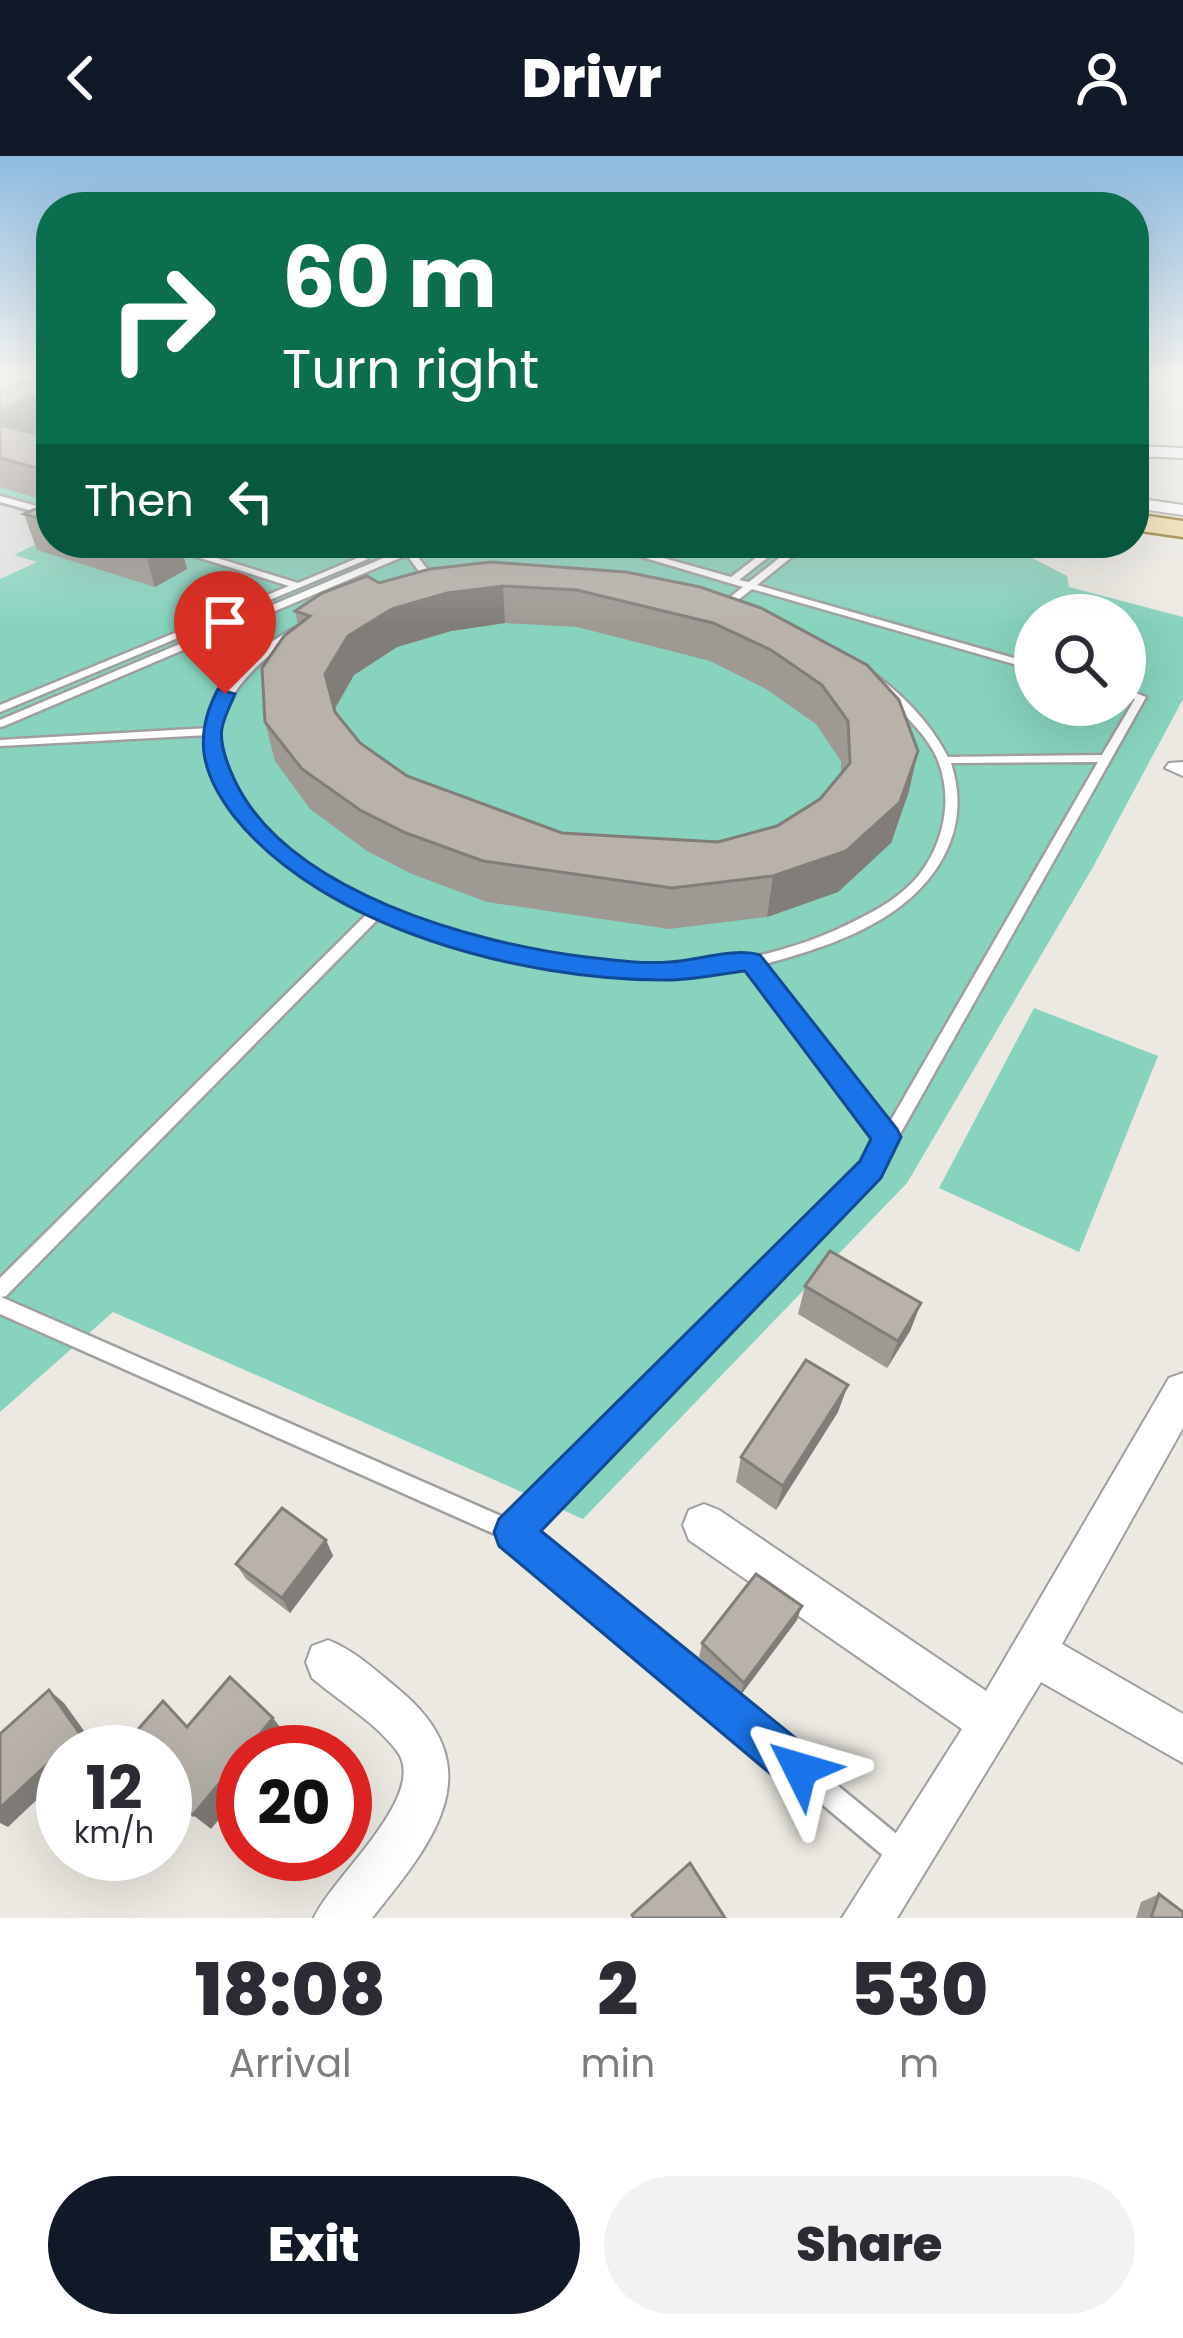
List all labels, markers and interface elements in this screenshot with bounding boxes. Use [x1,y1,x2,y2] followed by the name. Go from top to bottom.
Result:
[522,40,661,116] text: Drivr
[48,45,114,111] icon: back
[1069,45,1135,111] icon: person
[282,219,497,336] text: 60 m
[84,240,240,396] icon: right
[282,331,539,407] text: Turn right
[218,468,284,534] icon: left
[84,469,194,532] text: Then
[174,571,276,694] pin
[192,589,258,655] icon: arrive
[1014,594,1146,726] map controls
[1014,594,1146,726] button: search
[737,1706,863,1832] position arrow
[216,1725,372,1881] speed limit sign: 20
[86,1746,142,1830] text: 12
[74,1811,154,1854] text: km/h
[195,1939,386,2040] text: 18:08
[597,1939,638,2040] text: 2
[850,1939,988,2040] text: 530
[229,2036,352,2091] text: Arrival
[580,2036,655,2091] text: min
[899,2036,939,2091] text: m
[48,2176,580,2314] button: Exit
[604,2176,1135,2314] button: Share

